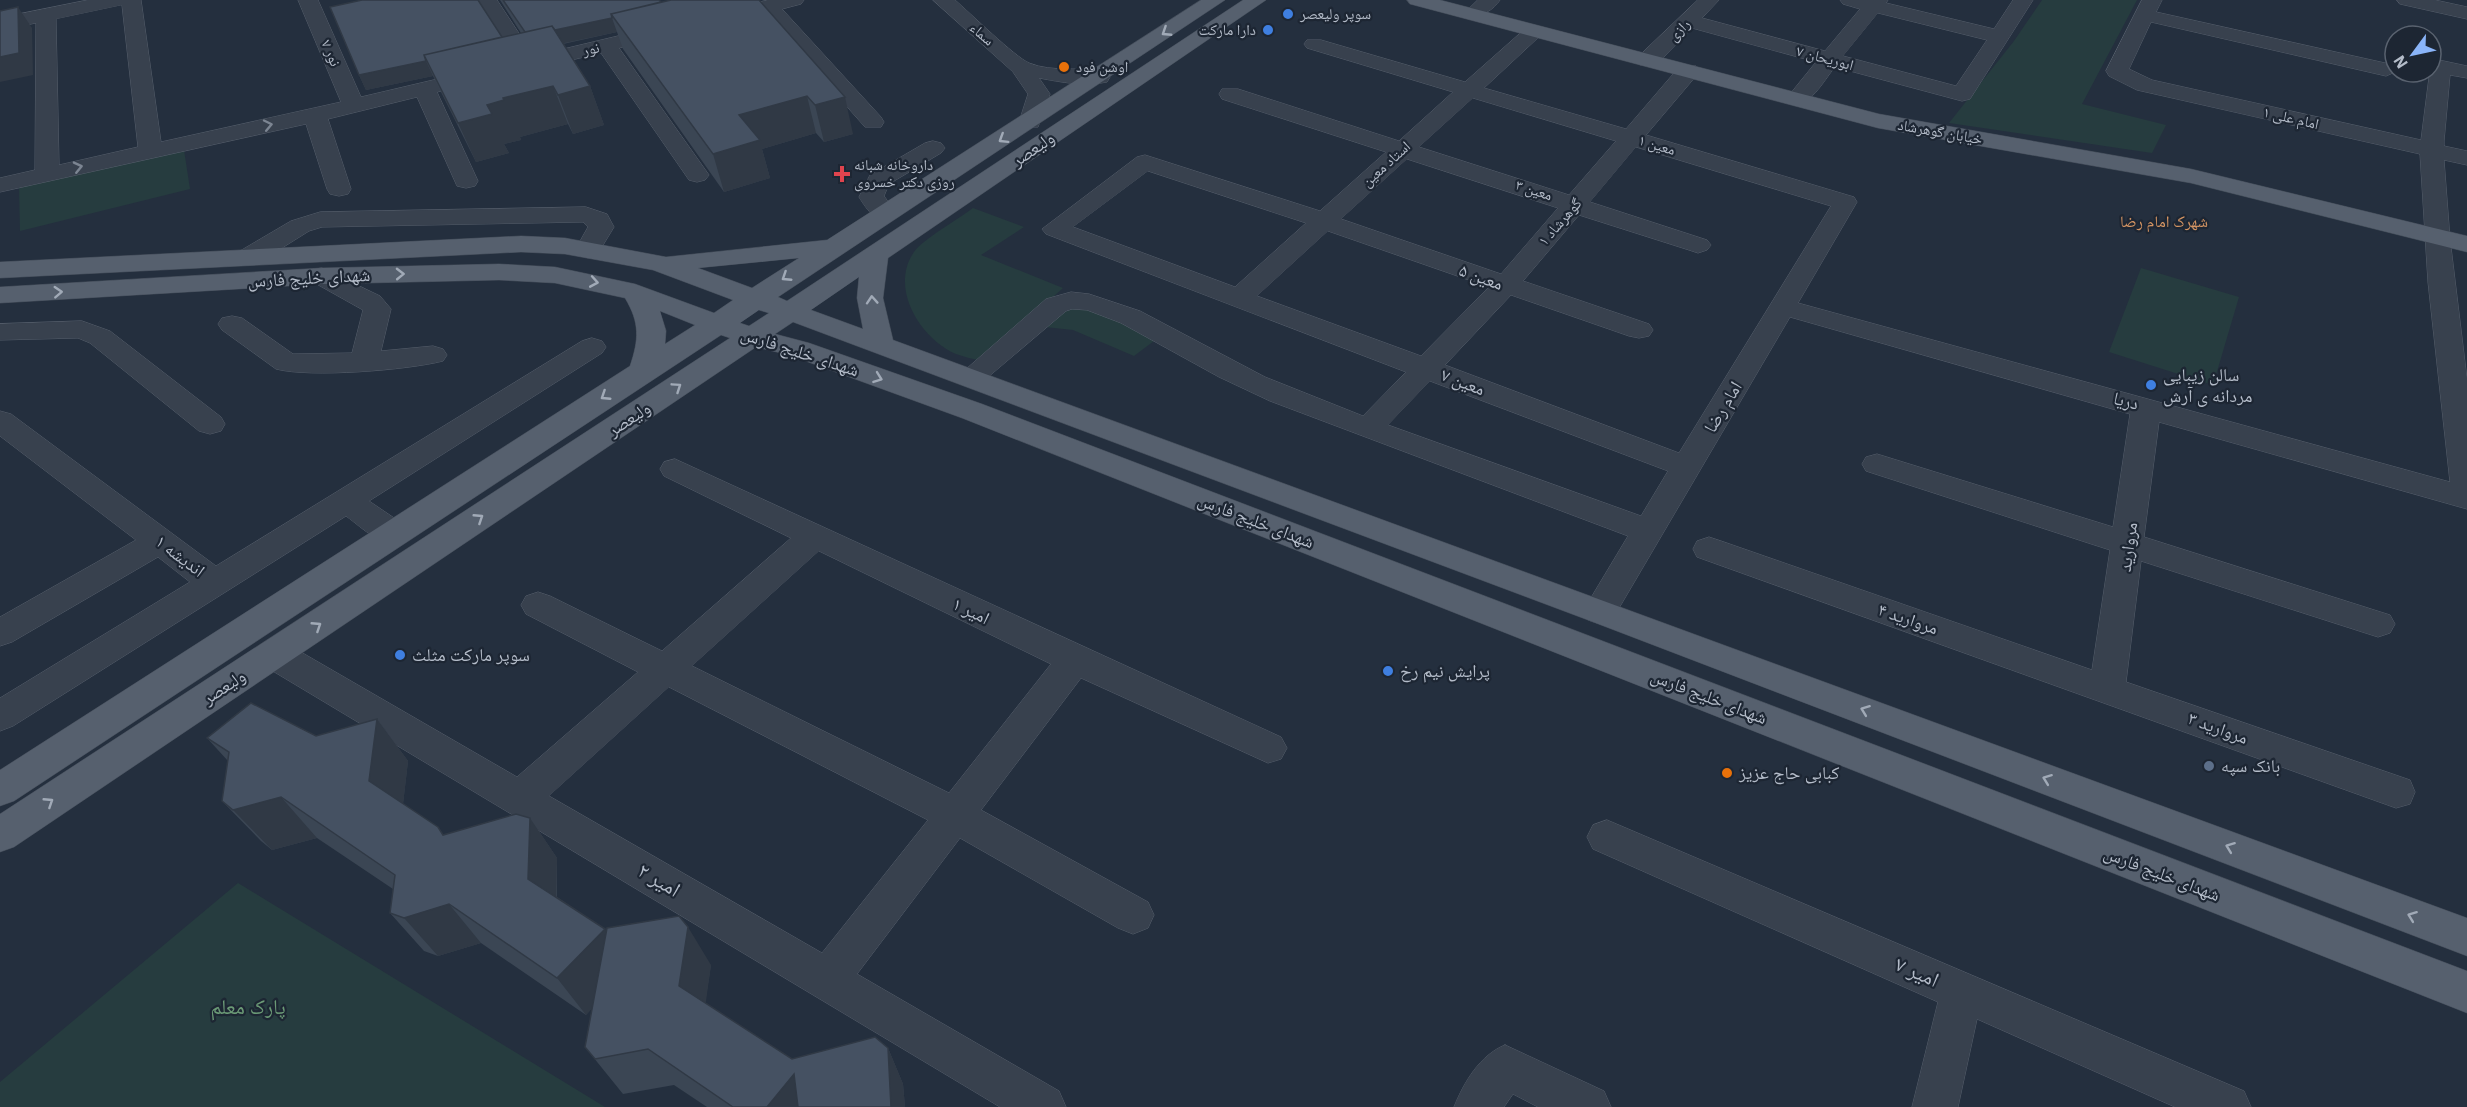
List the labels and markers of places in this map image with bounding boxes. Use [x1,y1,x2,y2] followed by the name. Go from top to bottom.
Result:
[1299,4,1371,23] place label: سوپر ولیعصر
[1281,7,1295,21] marker: سوپر ولیعصر
[1198,20,1256,39] place label: دارا مارکت
[1261,23,1275,37] marker: دارا مارکت
[1076,57,1128,77] place label: اوشن فود
[1057,60,1071,74] marker: اوشن فود
[854,155,955,192] place label: داروخانه شبانه روزی دکتر خسروی
[835,167,849,181] marker: داروخانه شبانه روزی دکتر خسروی
[2163,363,2252,407] place label: سالن زیبایی مردانه ی آرش
[2144,378,2158,392] marker: سالن زیبایی مردانه ی آرش
[412,643,530,666] place label: سوپر مارکت مثلث
[393,648,407,662] marker: سوپر مارکت مثلث
[1400,659,1490,683] place label: پرایش نیم رخ
[1381,664,1395,678] marker: پرایش نیم رخ
[2221,754,2280,777] place label: بانک سپه
[2202,759,2216,773] marker: بانک سپه
[1738,761,1840,785] place label: کبابی حاج عزیز
[1720,766,1734,780] marker: کبابی حاج عزیز

